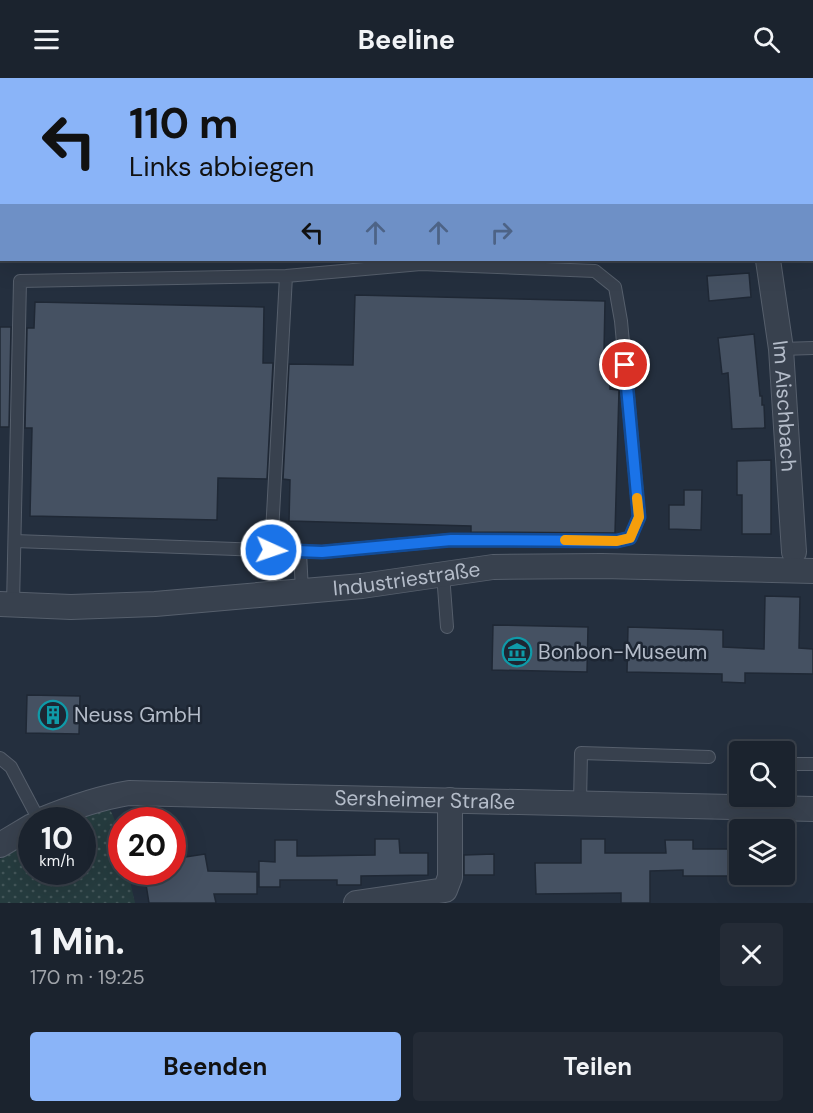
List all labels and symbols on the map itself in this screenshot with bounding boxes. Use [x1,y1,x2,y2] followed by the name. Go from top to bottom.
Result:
[766,338,803,472] street label: Im Aischbach
[599,339,650,390] pin
[239,518,303,582] position arrow
[332,555,482,602] street label: Industriestraße
[501,636,533,668] museum icon: Bonbon-Museum
[538,638,707,666] place label: Bonbon-Museum
[37,699,69,731] building icon: Neuss GmbH
[74,701,201,729] place label: Neuss GmbH
[334,784,515,816] street label: Sersheimer Straße
[108,807,186,885] speed limit sign: 20

